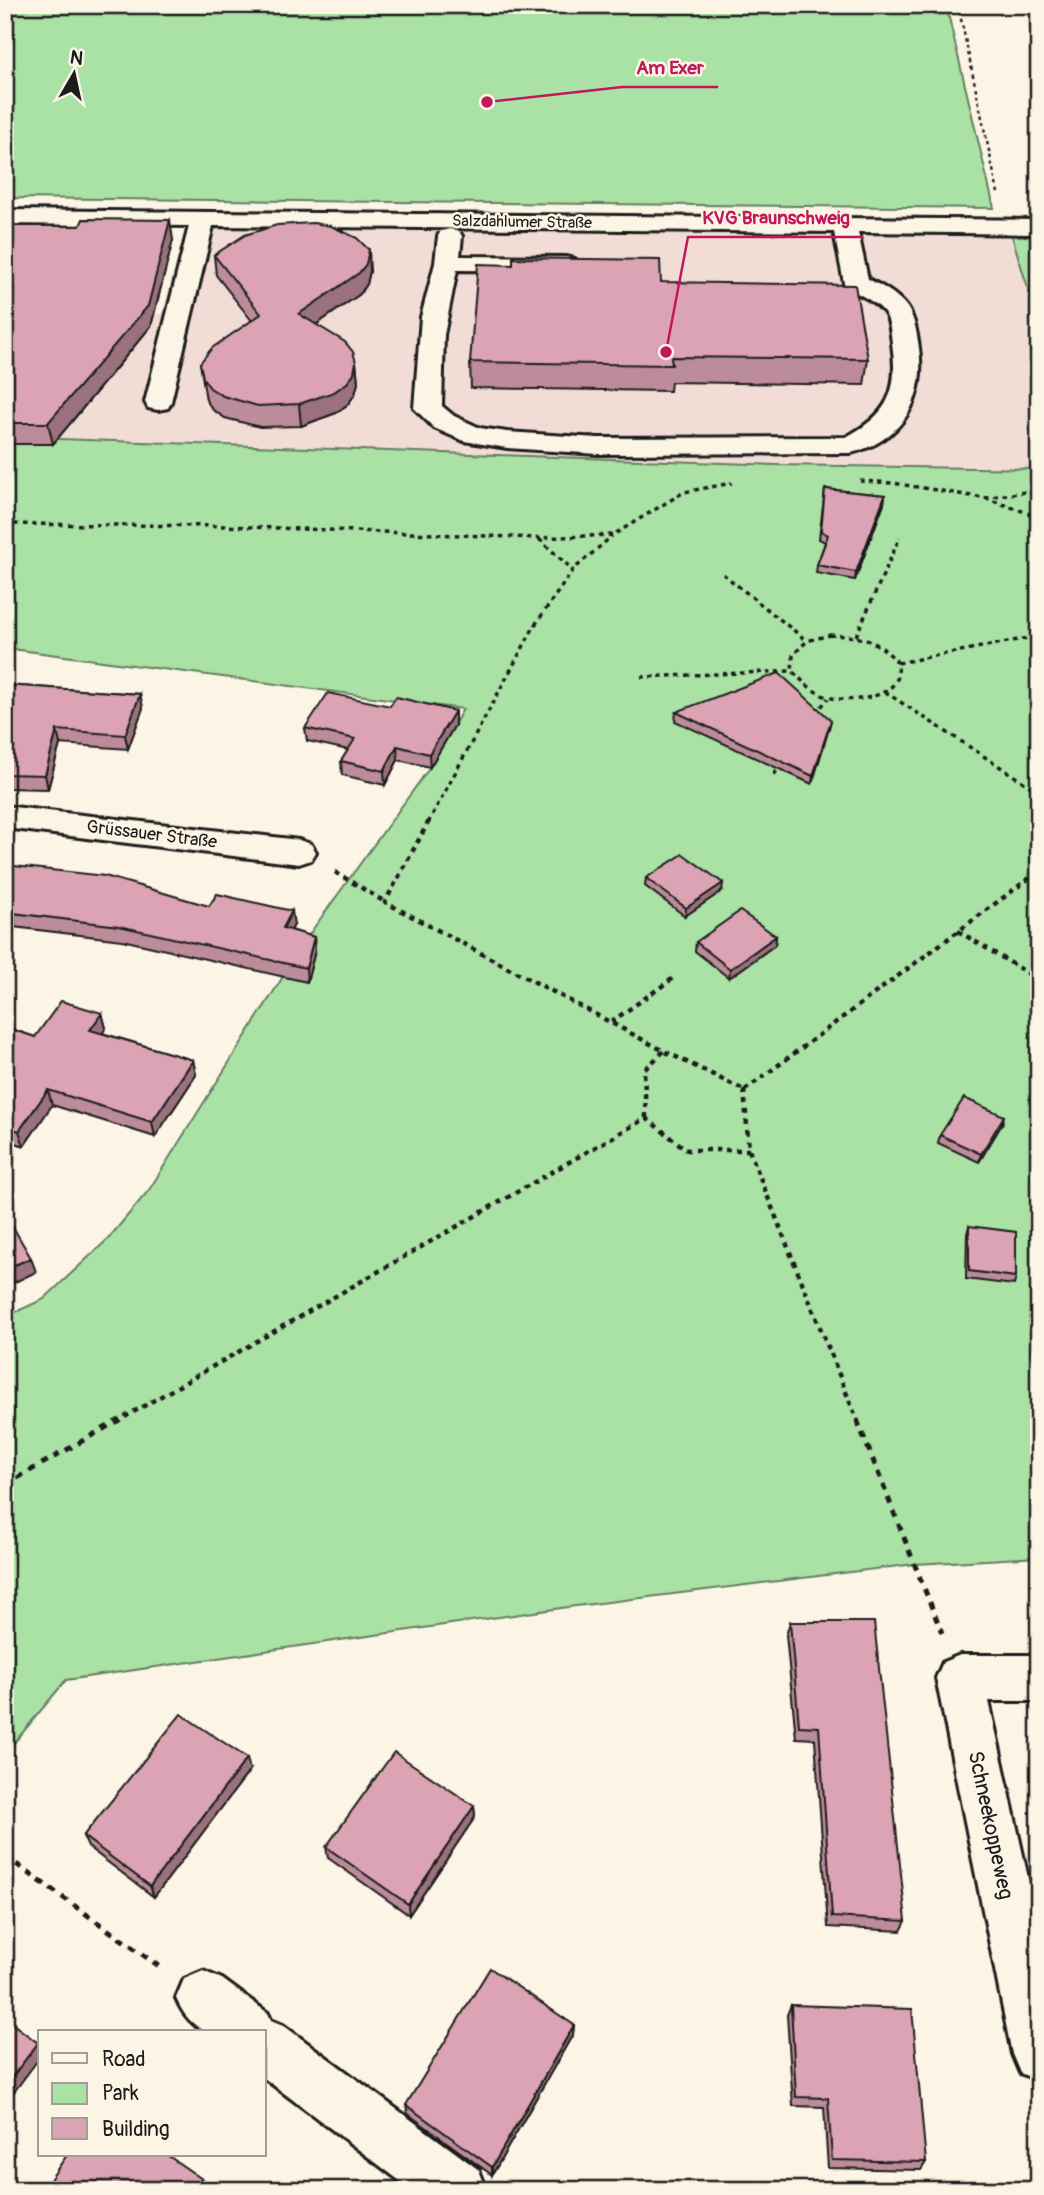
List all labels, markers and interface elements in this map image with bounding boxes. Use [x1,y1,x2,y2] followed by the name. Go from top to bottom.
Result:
[38,38,108,108] north arrow
[68,45,85,71] text: N
[622,47,718,87] callout: Am Exer
[636,56,704,80] text: Am Exer
[688,197,863,237] callout: KVG Braunschweig
[702,206,850,230] text: KVG Braunschweig
[452,211,592,233] street label: Salzdahlumer Straße
[85,815,219,854] street label: Grüssauer Straße
[962,1749,1019,1902] street label: Schneekoppeweg
[38,2030,266,2156] legend
[102,2046,146,2073] text: Road
[102,2080,139,2107] text: Park
[102,2116,169,2143] text: Building

